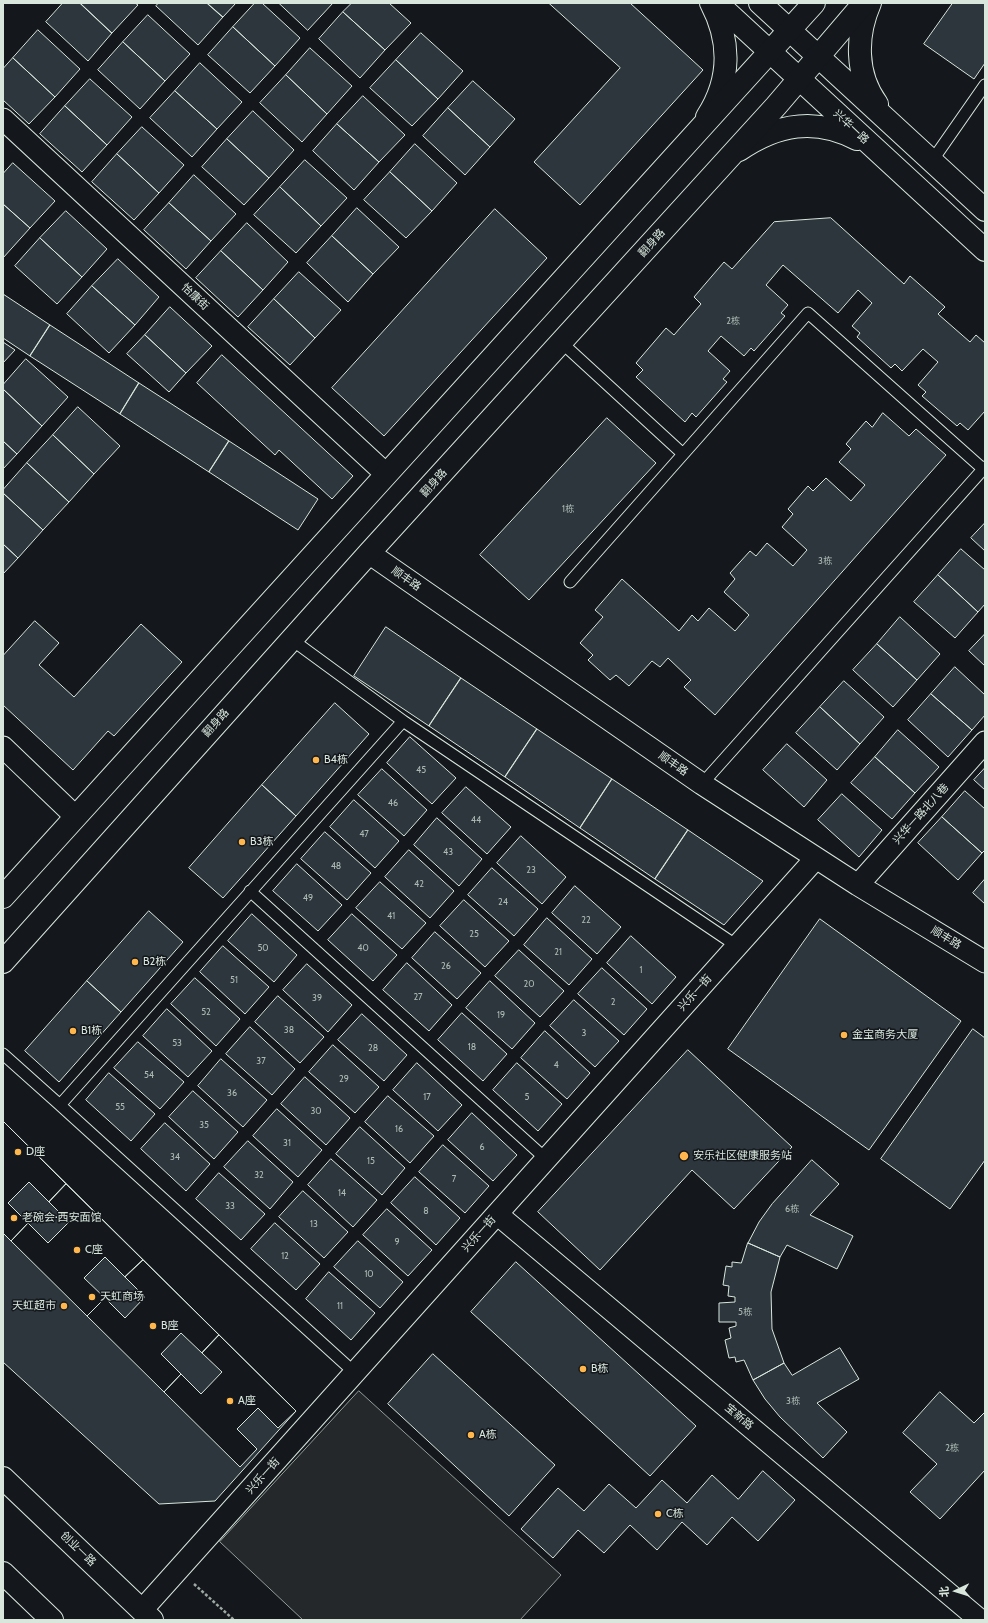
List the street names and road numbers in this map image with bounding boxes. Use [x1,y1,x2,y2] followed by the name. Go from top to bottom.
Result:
[830,107,872,147] street label: 兴华一路
[636,226,668,260] street label: 翻身路
[178,281,212,313] street label: 怡康街
[418,466,450,500] street label: 翻身路
[389,564,423,594] street label: 顺丰路
[200,706,232,740] street label: 翻身路
[656,749,690,779] street label: 顺丰路
[890,781,952,847] street label: 兴华一路北八巷
[928,924,964,952] street label: 顺丰路
[675,972,715,1014] street label: 兴乐一街
[459,1213,499,1255] street label: 兴乐一街
[722,1401,756,1433] street label: 宝新路
[243,1455,283,1497] street label: 兴乐一街
[58,1529,98,1569] street label: 创业一路

